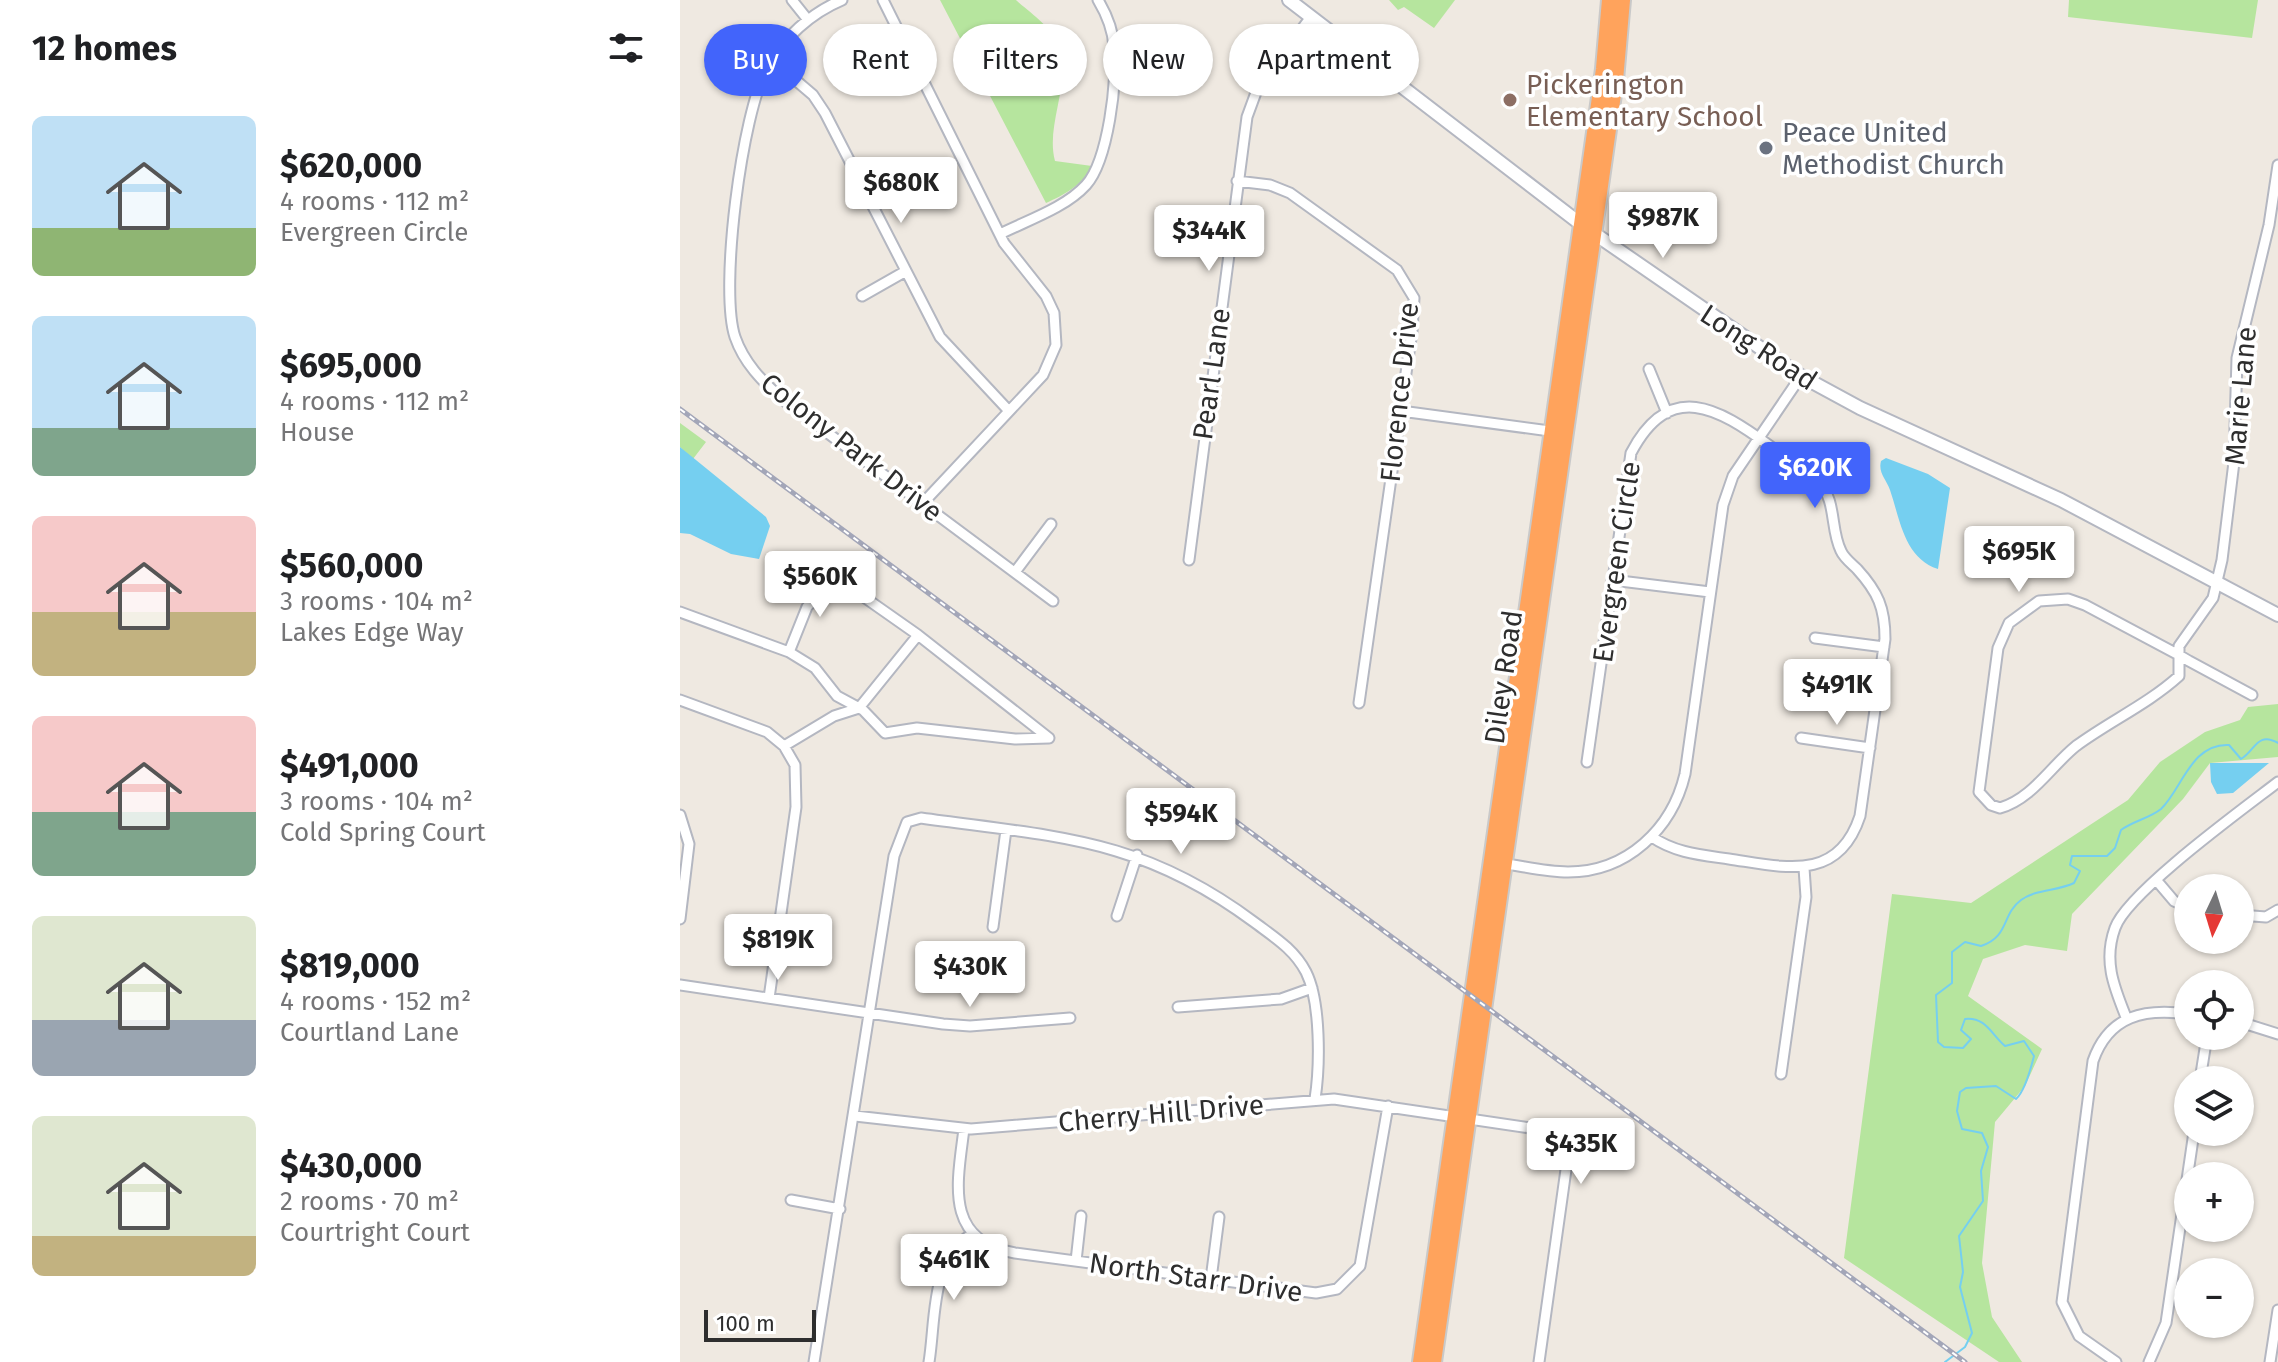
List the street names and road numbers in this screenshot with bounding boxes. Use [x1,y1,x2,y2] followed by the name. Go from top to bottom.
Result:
[1694,297,1823,397] street label: Long Road
[1374,300,1425,484] street label: Florence Drive
[1186,306,1237,442] street label: Pearl Lane
[2218,325,2263,467] street label: Marie Lane
[754,366,949,529] street label: Colony Park Drive
[1586,459,1647,665] street label: Evergreen Circle
[1478,608,1529,746] street label: Diley Road
[1057,1088,1265,1139] street label: Cherry Hill Drive
[1087,1246,1305,1309] street label: North Starr Drive

